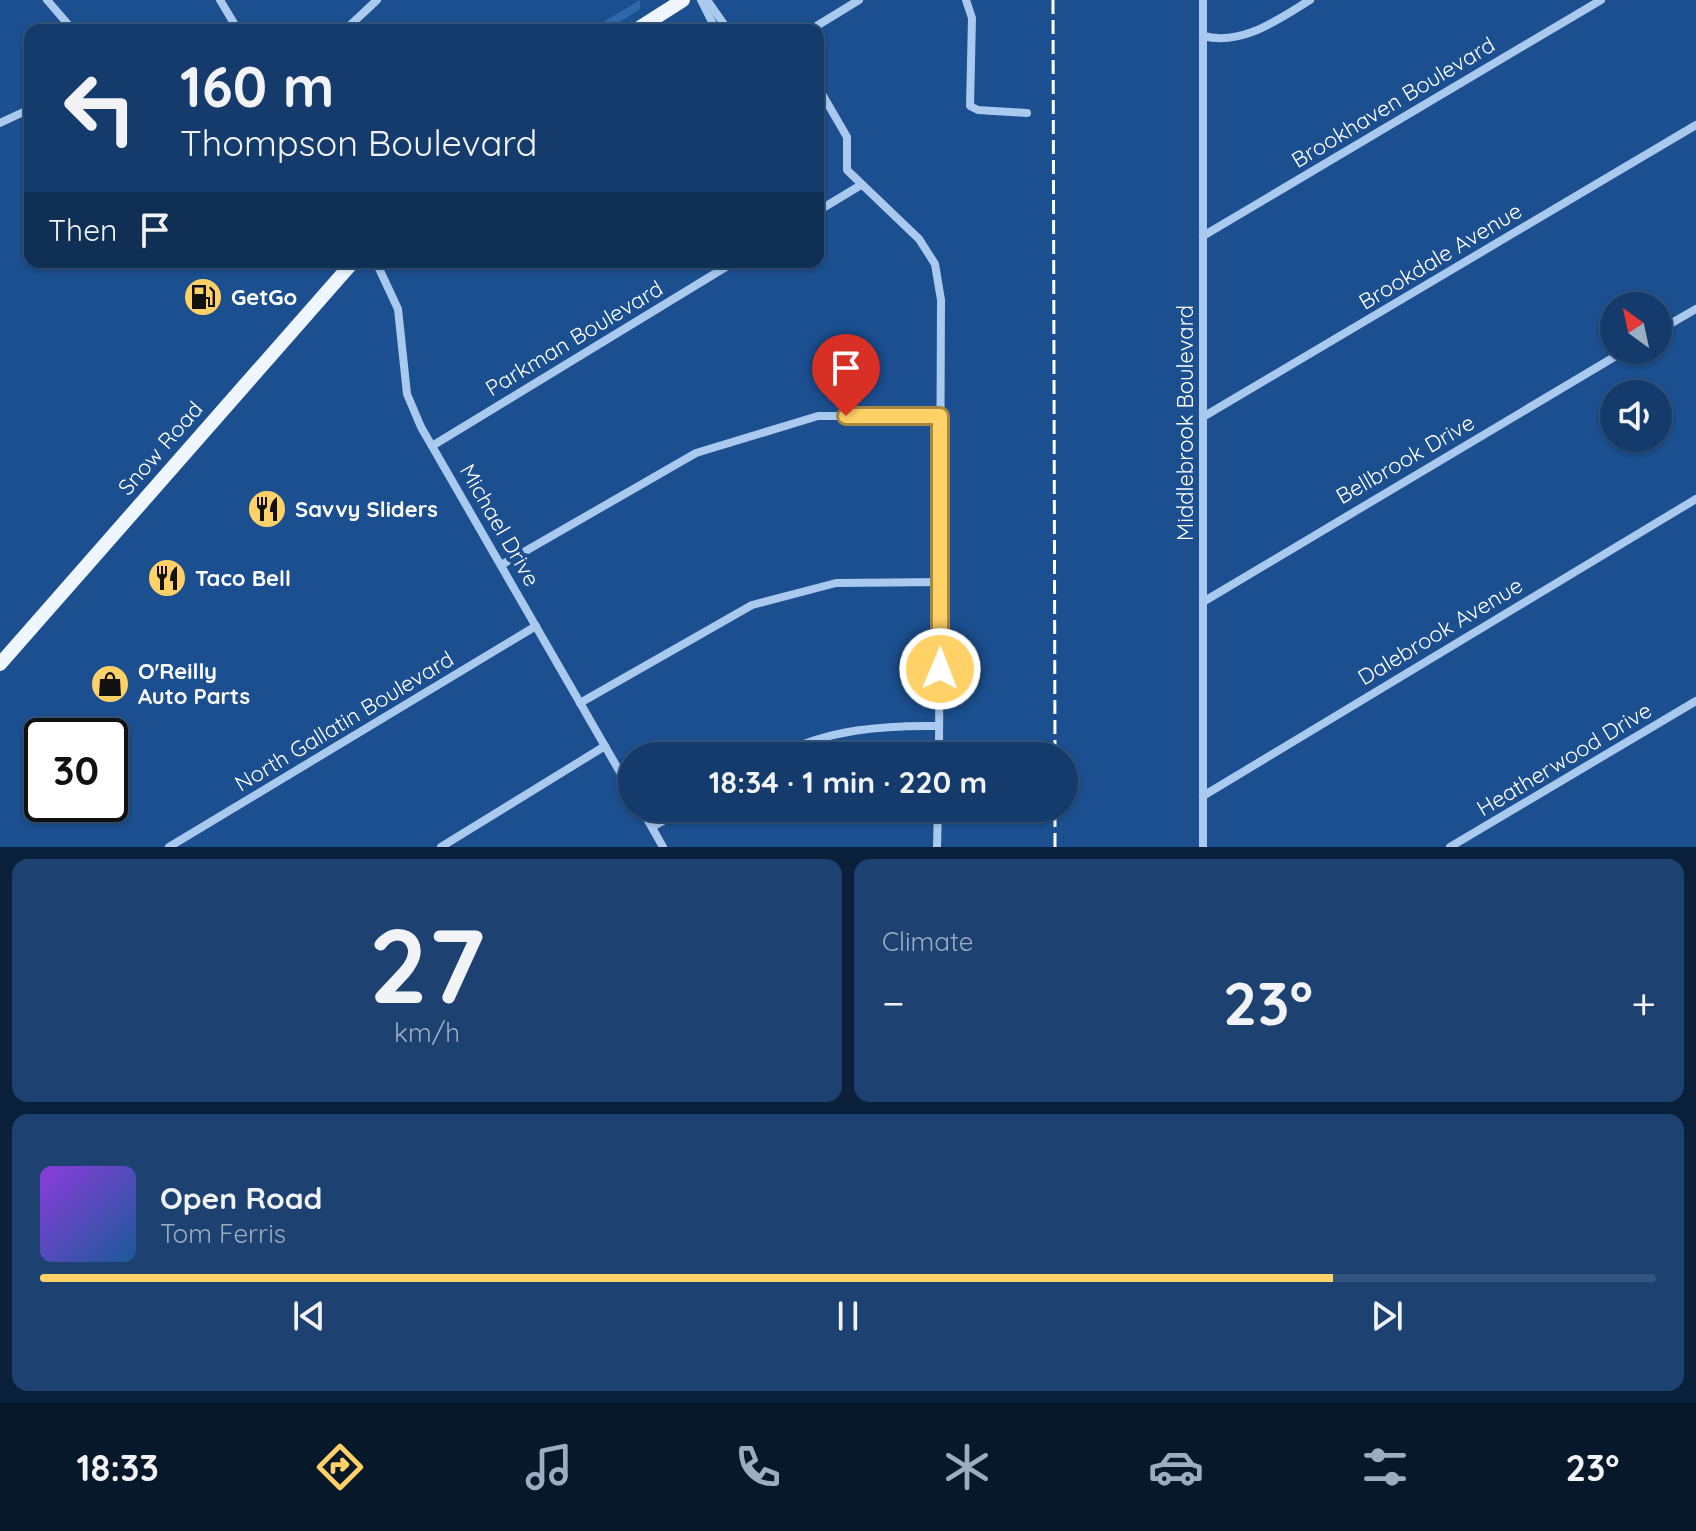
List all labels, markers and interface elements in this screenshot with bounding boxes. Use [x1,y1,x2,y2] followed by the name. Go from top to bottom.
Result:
[1286,30,1500,174] street label: Brookhaven Boulevard
[180,51,334,121] text: 160 m
[48,56,152,160] icon: left
[180,120,537,165] text: Thompson Boulevard
[1353,196,1527,316] street label: Brookdale Avenue
[133,208,177,252] icon: arrive
[48,211,117,249] text: Then
[480,274,668,402] street label: Parkman Boulevard
[182,276,224,318] fuel station icon: GetGo
[231,283,297,311] place label: GetGo
[1600,292,1672,364] north arrow
[1600,292,1672,452] map controls
[1171,305,1199,541] street label: Middlebrook Boulevard
[812,334,880,416] pin
[824,346,868,390] icon: arrive
[1600,380,1672,452] button: sound
[112,395,208,501] street label: Snow Road
[1331,408,1479,510] street label: Bellbrook Drive
[454,459,546,591] street label: Michael Drive
[246,488,288,530] restaurant icon: Savvy Sliders
[295,495,438,523] place label: Savvy Sliders
[146,557,188,599] restaurant icon: Taco Bell
[195,564,291,592] place label: Taco Bell
[1352,571,1528,691] street label: Dalebrook Avenue
[898,627,982,711] position arrow
[229,644,459,798] street label: North Gallatin Boulevard
[138,657,250,710] place label: O'Reilly Auto Parts
[89,663,131,705] shop icon: O'Reilly Auto Parts
[1471,696,1657,822] street label: Heatherwood Drive
[24,718,128,822] speed limit sign: 30
[709,763,987,801] text: 18:34 · 1 min · 220 m
[369,899,485,1029] text: 27
[882,925,973,958] text: Climate
[1223,965,1313,1040] text: 23°
[882,975,905,1030] text: −
[1631,975,1656,1030] text: +
[394,1016,460,1049] text: km/h
[160,1179,322,1217] text: Open Road
[160,1217,286,1250] text: Tom Ferris
[287,1294,331,1338] icon: previous
[826,1294,870,1338] icon: pause
[1365,1294,1409,1338] icon: next
[312,1439,368,1495] icon: directions
[521,1439,577,1495] icon: music
[730,1439,786,1495] icon: phone
[939,1439,995,1495] icon: climate
[1148,1439,1204,1495] icon: car
[1357,1439,1413,1495] icon: filters
[76,1445,159,1490] text: 18:33
[1566,1445,1619,1490] text: 23°

